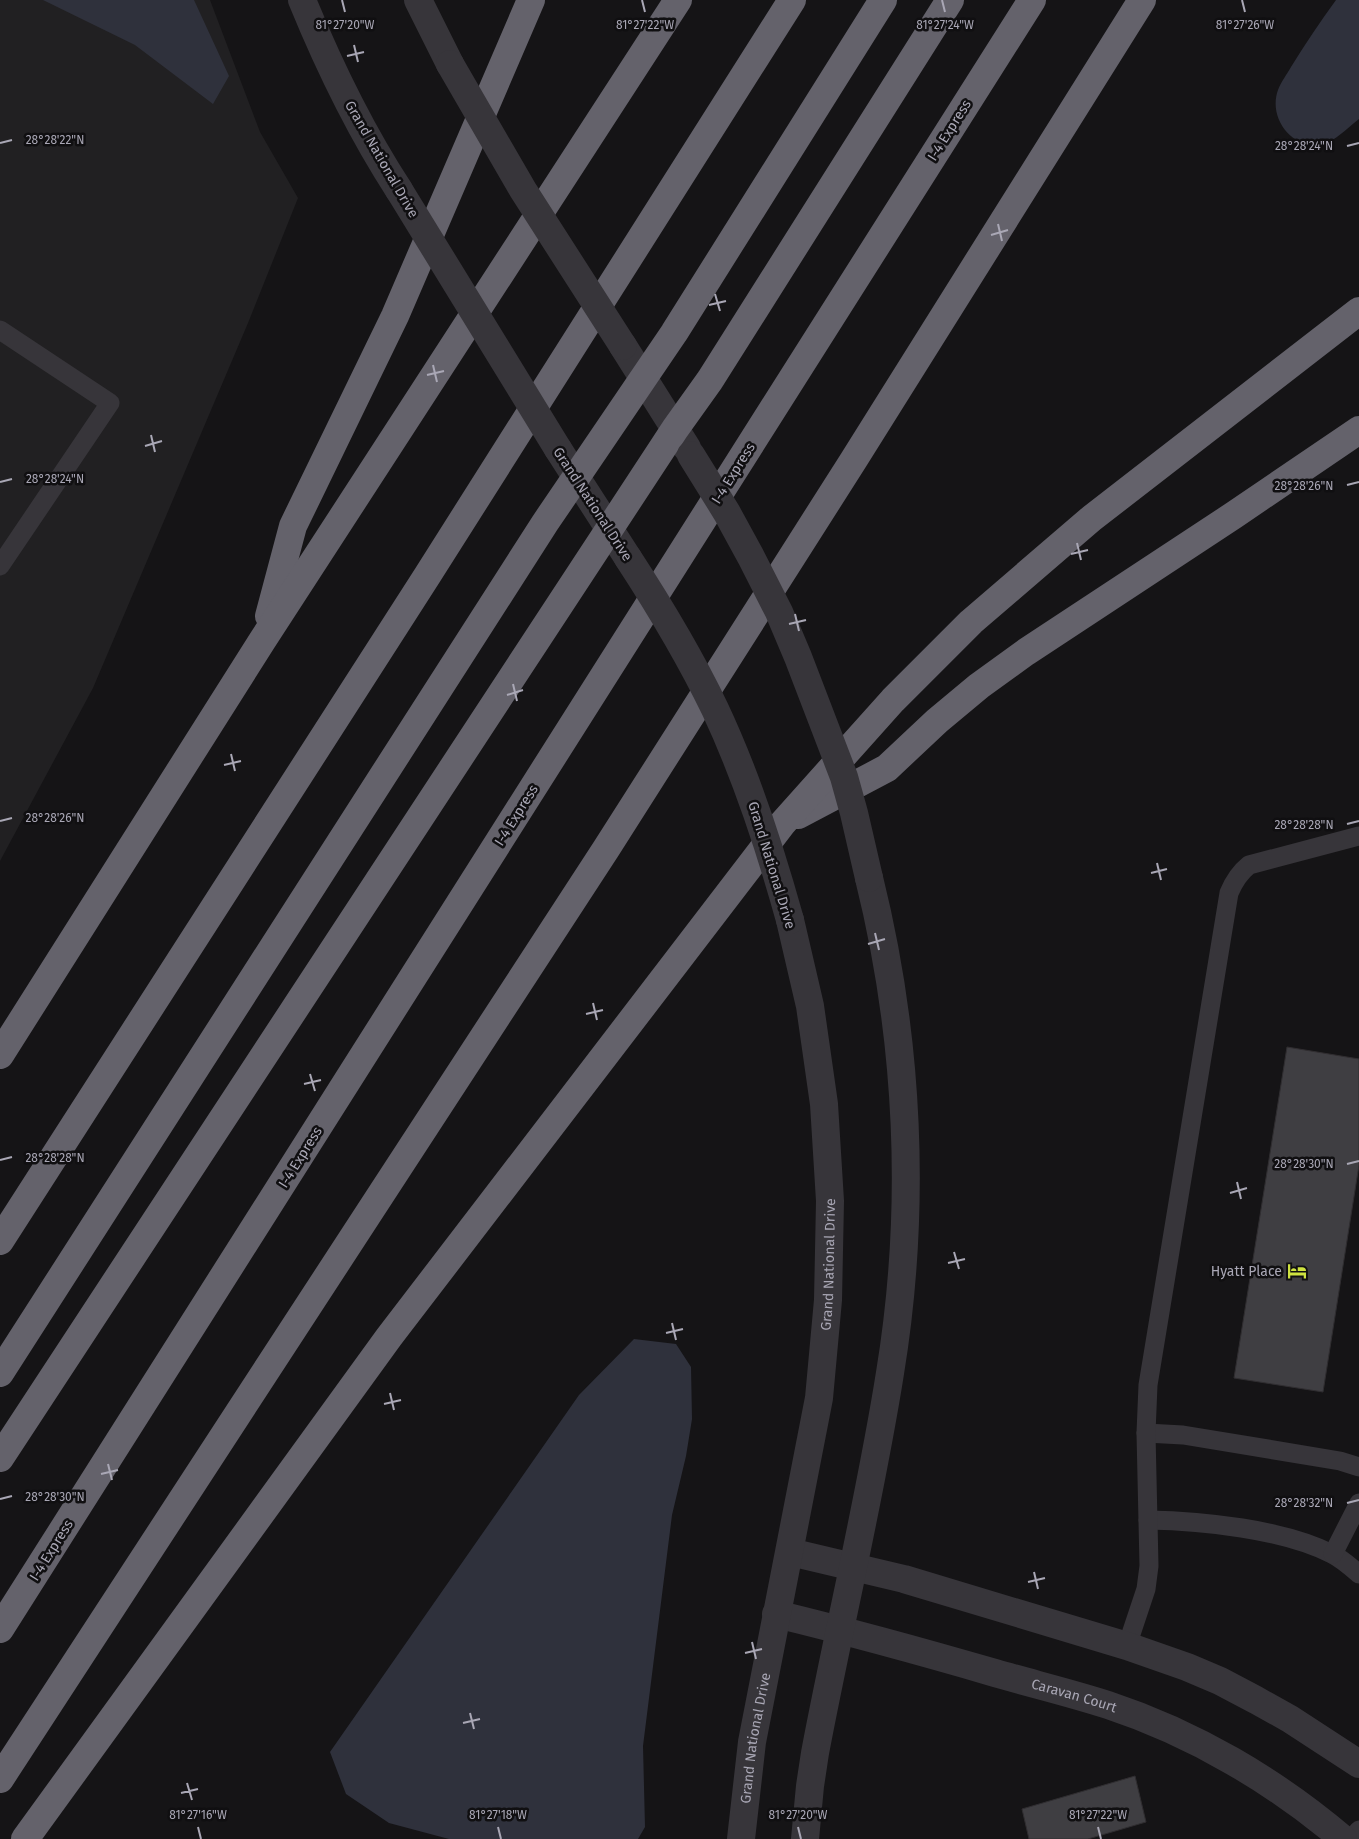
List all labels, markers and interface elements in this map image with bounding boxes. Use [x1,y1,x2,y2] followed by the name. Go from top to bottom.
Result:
[316,18,374,32] text: 81°27'20"W
[616,18,674,32] text: 81°27'22"W
[916,18,974,32] text: 81°27'24"W
[1216,18,1274,32] text: 81°27'26"W
[924,96,975,164] street label: I-4 Express
[341,98,422,221] street label: Grand National Drive
[26,133,84,147] text: 28°28'22"N
[1275,139,1333,153] text: 28°28'24"N
[708,439,759,507] street label: I-4 Express
[549,444,636,564] street label: Grand National Drive
[26,472,84,486] text: 28°28'24"N
[1275,479,1333,493] text: 28°28'26"N
[491,781,542,849] street label: I-4 Express
[744,799,799,931] street label: Grand National Drive
[26,811,84,825] text: 28°28'26"N
[1274,818,1334,832] text: 28°28'28"N
[275,1123,326,1191] street label: I-4 Express
[25,1151,85,1165] text: 28°28'28"N
[1274,1157,1334,1171] text: 28°28'30"N
[817,1198,839,1331] street label: Grand National Drive
[1286,1260,1308,1282] hotel icon: Hyatt Place
[1211,1263,1282,1280] place label: Hyatt Place
[25,1490,85,1504] text: 28°28'30"N
[1275,1496,1333,1510] text: 28°28'32"N
[26,1516,77,1584] street label: I-4 Express
[737,1671,774,1804] street label: Grand National Drive
[1029,1675,1120,1717] street label: Caravan Court
[169,1808,227,1822] text: 81°27'16"W
[469,1808,527,1822] text: 81°27'18"W
[769,1808,827,1822] text: 81°27'20"W
[1069,1808,1127,1822] text: 81°27'22"W

